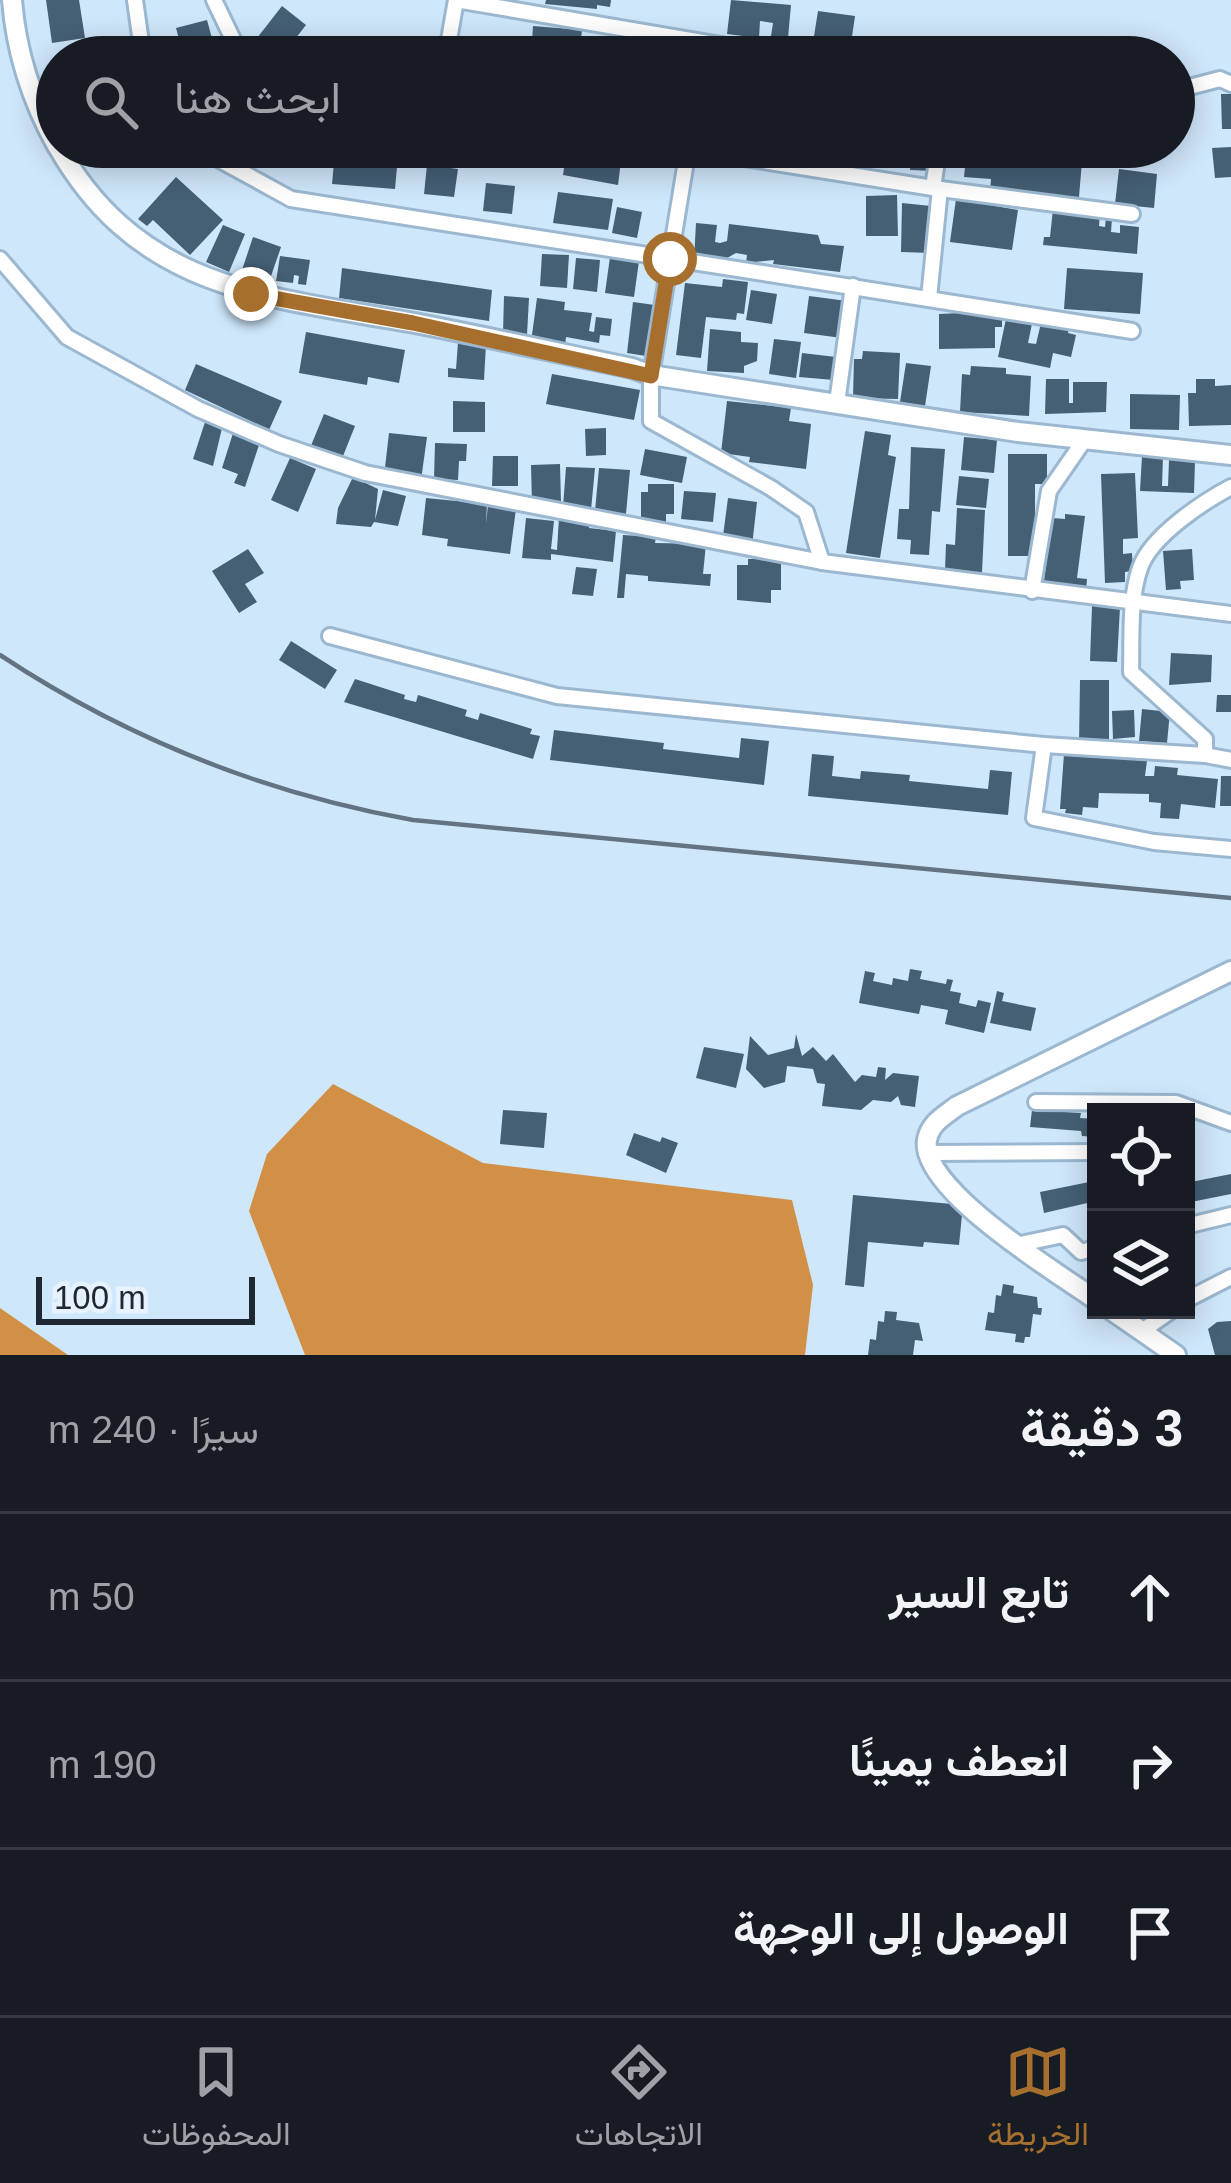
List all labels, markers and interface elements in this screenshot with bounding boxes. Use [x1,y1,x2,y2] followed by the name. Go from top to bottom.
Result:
[36,36,1195,168] search box
[78,69,144,135] icon: search
[174,72,341,123] text: ابحث هنا
[643,232,697,286] route start
[224,267,278,321] route end
[1087,1103,1195,1319] map controls
[1087,1103,1195,1211] button: locate
[1087,1211,1195,1319] button: layers
[36,1271,255,1324] scale bar
[54,1279,146,1316] text: 100 m
[1020,1400,1183,1457] text: 3 دقيقة
[48,1408,259,1451] text: سيرًا · 240 m
[1117,1564,1183,1630] icon: ahead
[889,1567,1069,1618] text: تابع السير
[48,1575,135,1618] text: 50 m
[1117,1732,1183,1798] icon: right
[849,1735,1069,1786] text: انعطف يمينًا
[48,1743,156,1786] text: 190 m
[1117,1900,1183,1966] icon: arrive
[733,1903,1069,1954] text: الوصول إلى الوجهة
[142,2039,291,2163] tab: المحفوظات
[575,2039,703,2163] tab: الاتجاهات
[987,2039,1089,2163] tab: الخريطة

